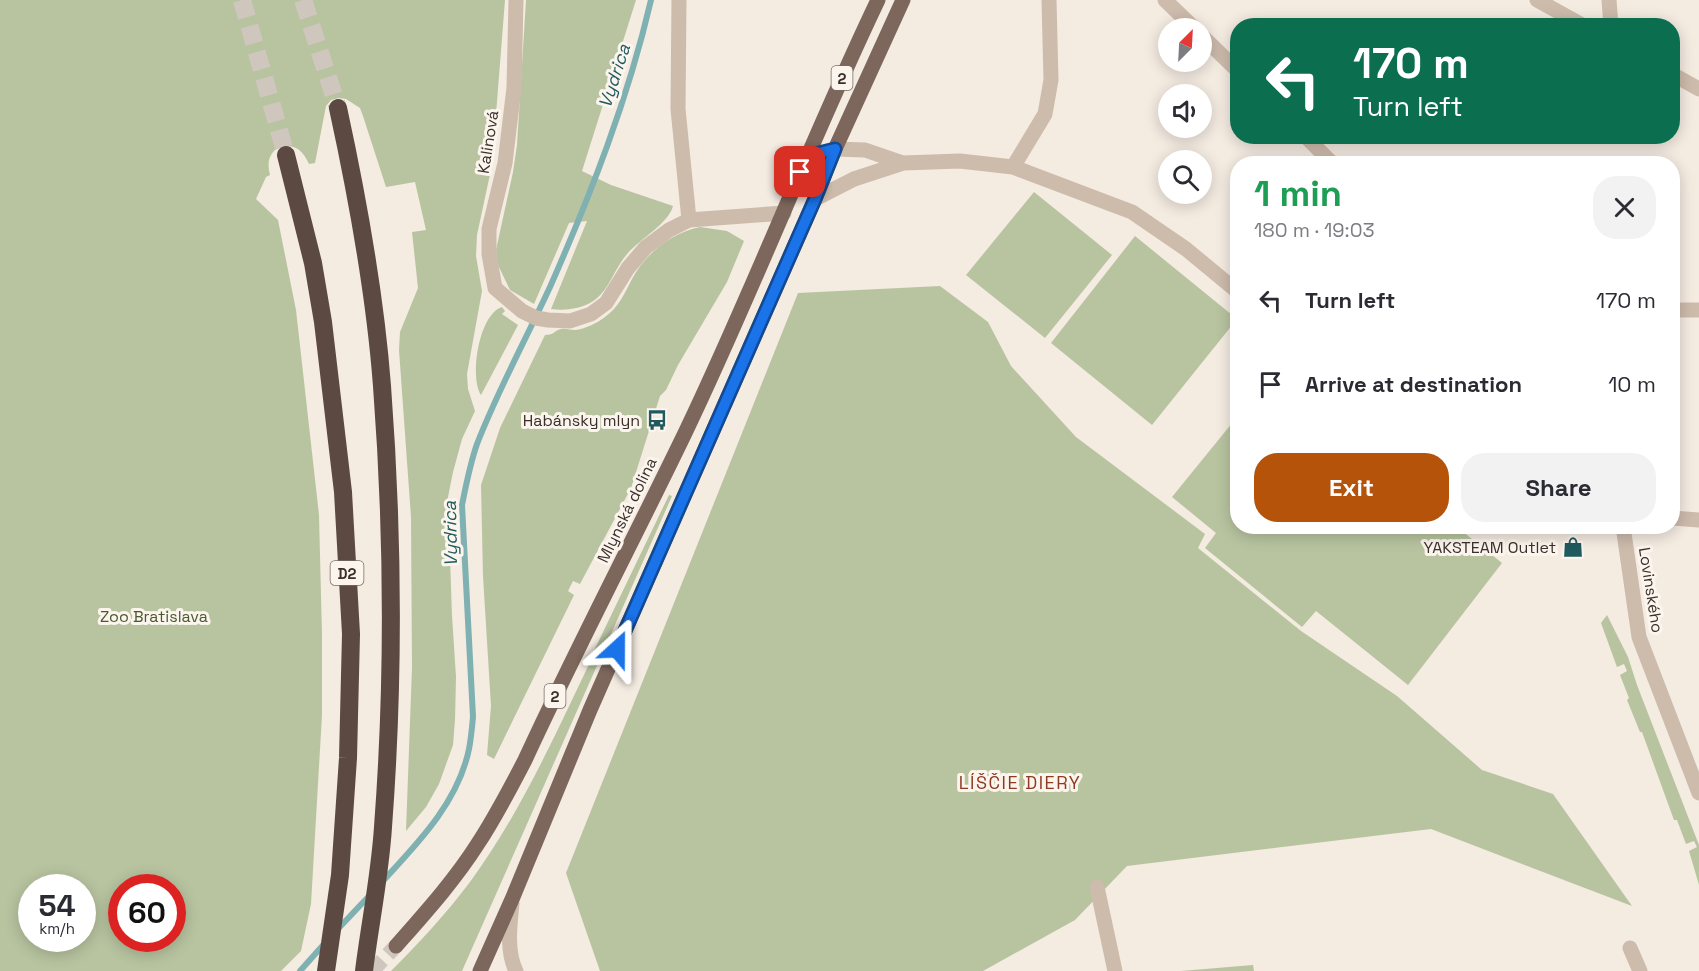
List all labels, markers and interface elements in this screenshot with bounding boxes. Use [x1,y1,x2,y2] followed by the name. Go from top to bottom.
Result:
[1158,18,1212,72] north arrow
[1158,18,1212,204] map controls
[1353,37,1469,90] text: 170 m
[593,40,635,111] water label: Vydrica
[1254,42,1332,120] icon: left
[832,66,852,90] road number: 2
[1158,84,1212,138] button: sound
[1353,89,1463,124] text: Turn left
[473,109,503,175] street label: Kalinová
[774,146,825,197] pin
[1158,150,1212,204] button: search
[783,155,816,188] icon: arrive
[1254,171,1342,217] text: 1 min
[1593,176,1656,239] button: close
[1254,217,1375,243] text: 180 m · 19:03
[1254,284,1287,317] icon: left
[1305,286,1395,314] text: Turn left
[1596,286,1656,314] text: 170 m
[1254,368,1287,401] icon: arrive
[1305,370,1522,398] text: Arrive at destination
[1608,370,1656,398] text: 10 m
[645,408,669,432] bus stop icon: Habánsky mlyn
[523,410,640,431] place label: Habánsky mlyn
[1254,453,1449,522] button: Exit
[1461,453,1656,522] button: Share
[592,454,662,566] street label: Mlynská dolina
[438,500,462,567] water label: Vydrica
[1561,535,1585,559] shop icon: YAKSTEAM Outlet
[1424,537,1556,558] place label: YAKSTEAM Outlet
[1634,546,1668,634] street label: Lovinského
[330,561,364,585] road number: D2
[100,606,208,627] park label: Zoo Bratislava
[585,617,649,681] position arrow
[544,684,566,708] road number: 2
[959,771,1081,794] district label: LÍŠČIE DIERY
[108,874,186,952] speed limit sign: 60
[38,886,76,925] text: 54
[39,919,75,938] text: km/h

